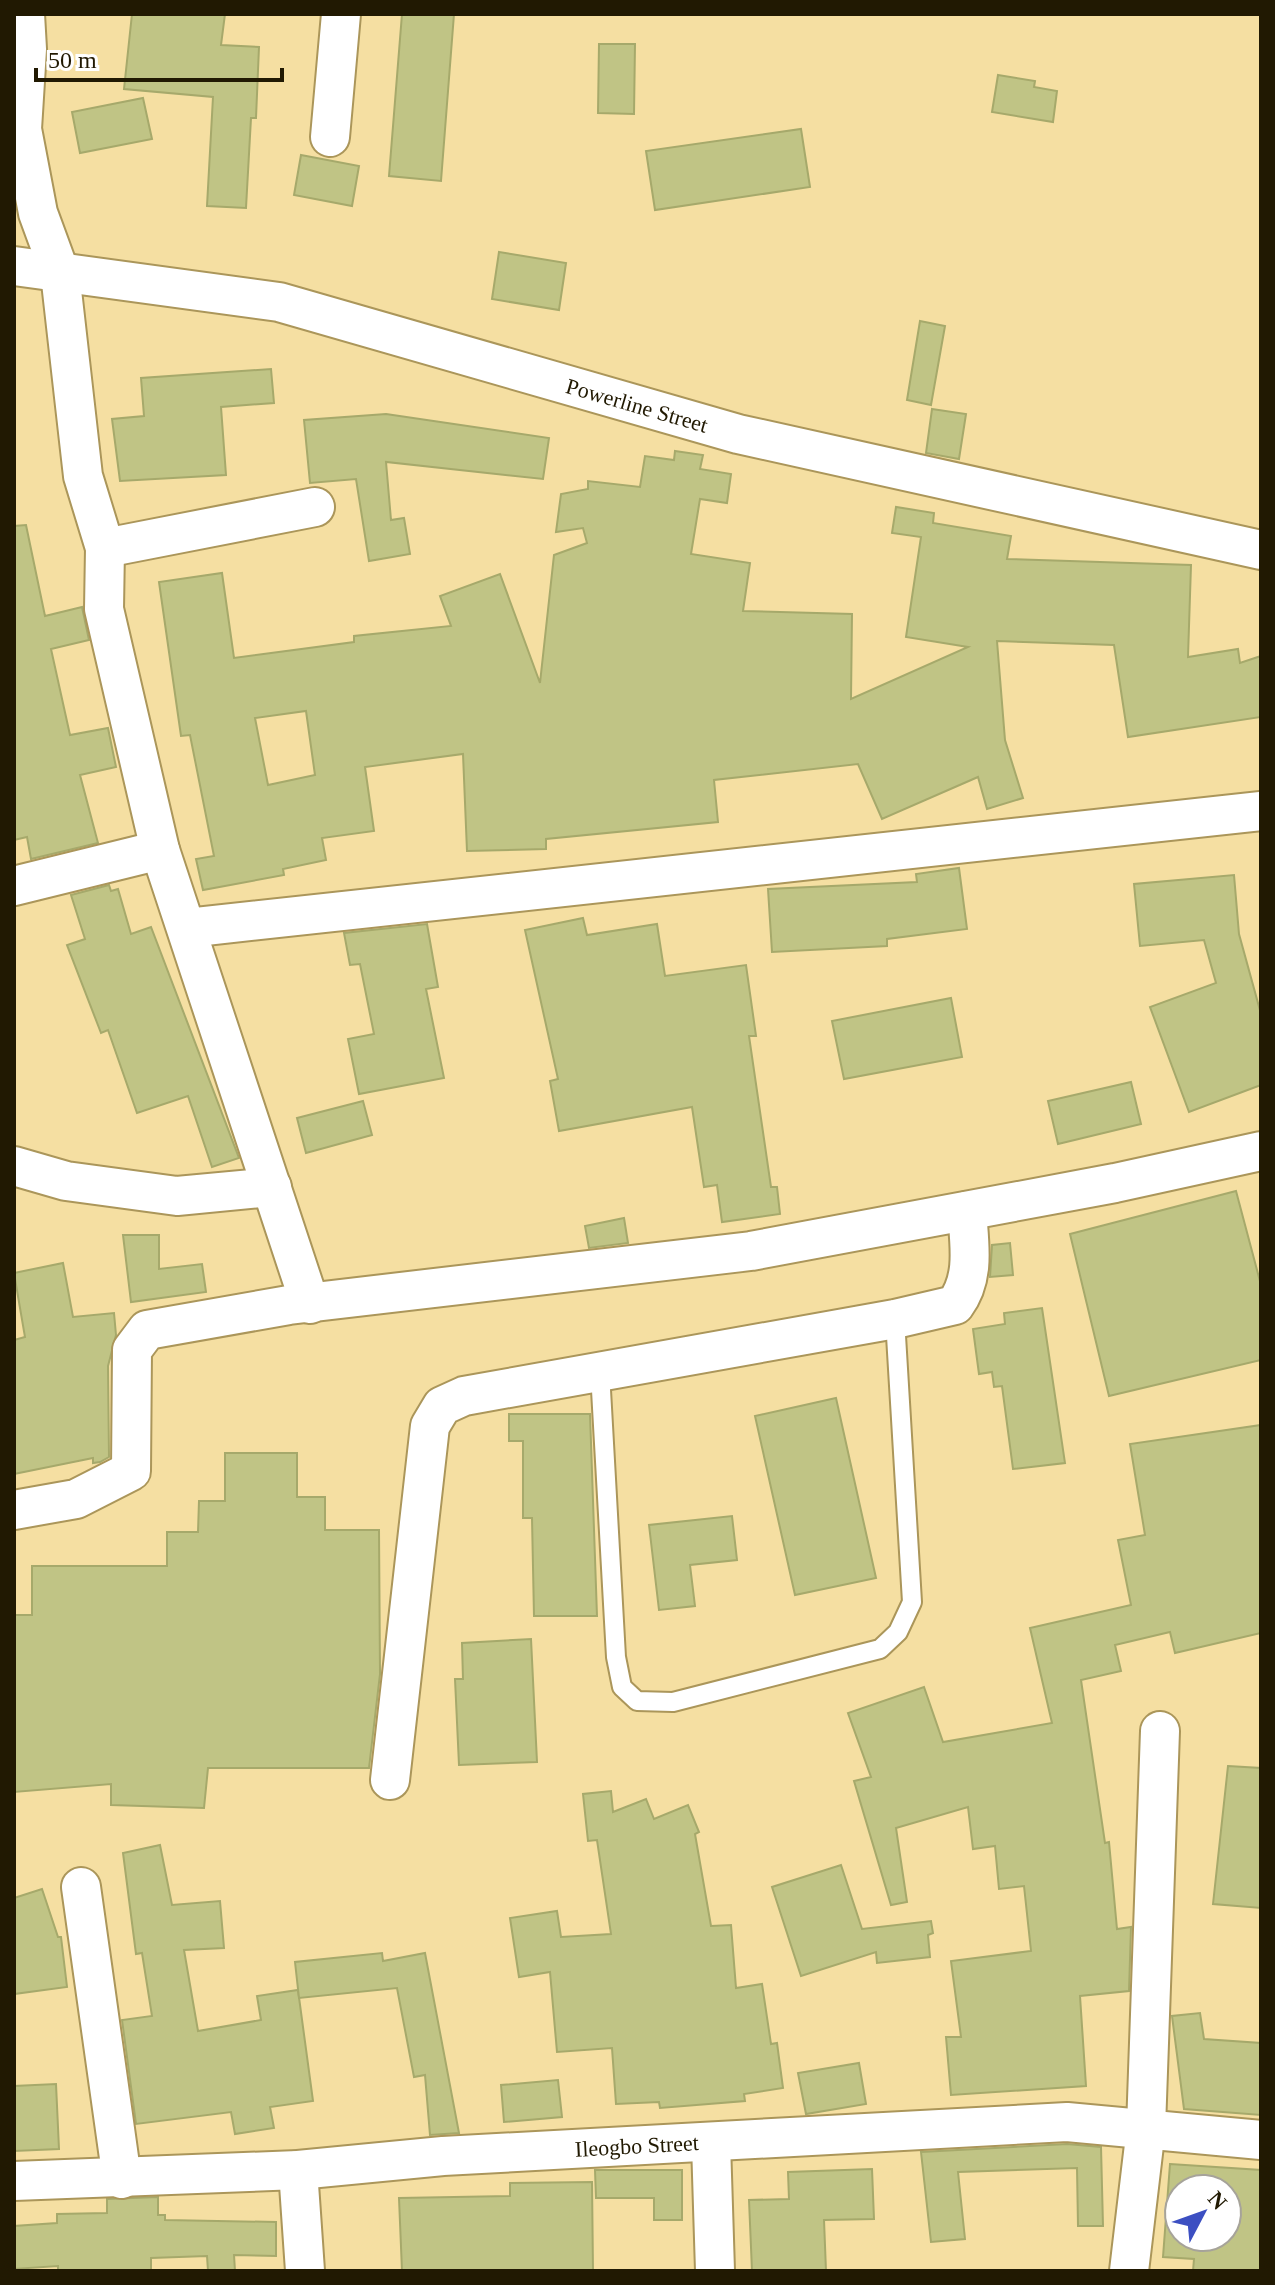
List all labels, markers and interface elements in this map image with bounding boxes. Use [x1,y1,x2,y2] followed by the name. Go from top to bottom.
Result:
[36,32,282,82] scale bar
[48,47,97,73] text: 50 m
[563,373,711,437] street label: Powerline Street
[574,2130,699,2161] street label: Ileogbo Street
[1163,2173,1243,2253] north arrow
[1203,2186,1232,2214] text: N

